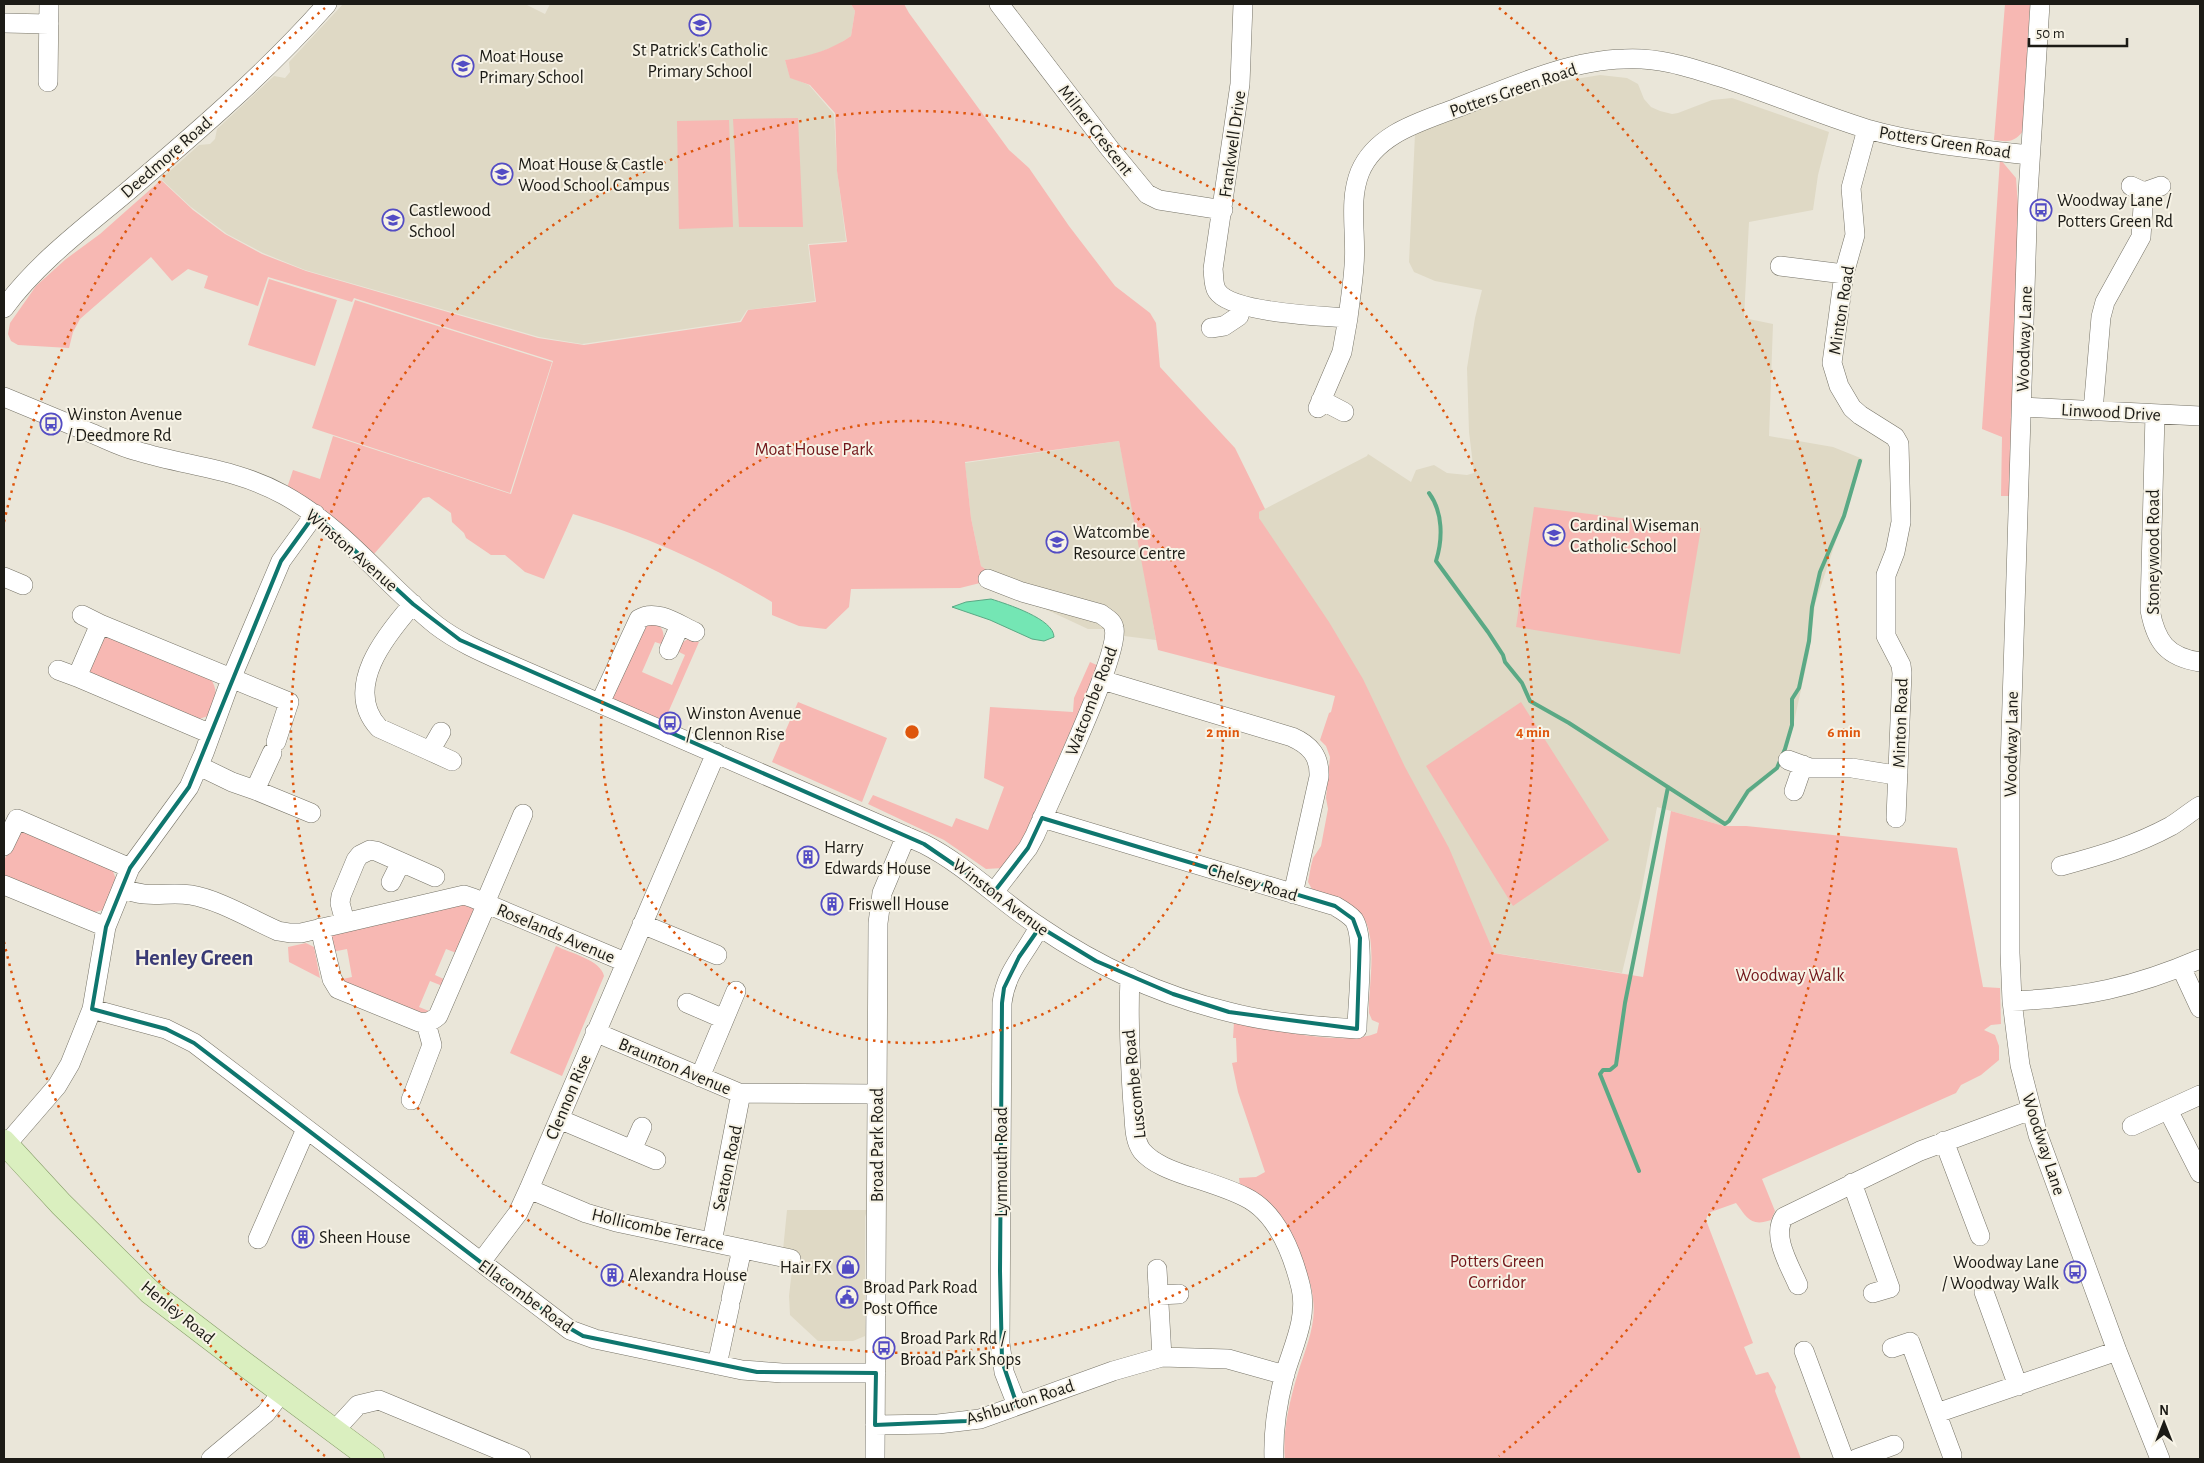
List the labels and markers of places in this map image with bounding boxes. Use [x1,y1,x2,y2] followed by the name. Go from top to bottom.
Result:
[688,13,712,37] school or university icon: St Patrick's Catholic Primary School
[632,42,768,81] place label: St Patrick's Catholic Primary School
[479,48,584,87] place label: Moat House Primary School
[451,54,475,78] school or university icon: Moat House Primary School
[518,156,670,195] place label: Moat House & Castle Wood School Campus
[490,162,514,186] school or university icon: Moat House & Castle Wood School Campus
[2057,192,2173,231] place label: Woodway Lane / Potters Green Rd
[2029,198,2053,222] bus stop icon: Woodway Lane / Potters Green Rd
[409,202,491,241] place label: Castlewood School
[381,208,405,232] school or university icon: Castlewood School
[67,406,182,445] place label: Winston Avenue / Deedmore Rd
[39,412,63,436] bus stop icon: Winston Avenue / Deedmore Rd
[1570,517,1699,556] place label: Cardinal Wiseman Catholic School
[1542,523,1566,547] school or university icon: Cardinal Wiseman Catholic School
[1073,524,1186,563] place label: Watcombe Resource Centre
[1045,530,1069,554] school or university icon: Watcombe Resource Centre
[686,705,801,744] place label: Winston Avenue / Clennon Rise
[658,711,682,735] bus stop icon: Winston Avenue / Clennon Rise
[903,723,921,741] centre of rings
[824,839,931,878] place label: Harry Edwards House
[796,845,820,869] building icon: Harry Edwards House
[820,892,844,916] building icon: Friswell House
[848,896,949,914] place label: Friswell House
[291,1225,315,1249] building icon: Sheen House
[319,1229,410,1247] place label: Sheen House
[1942,1254,2060,1293] place label: Woodway Lane / Woodway Walk
[836,1255,860,1279] shop icon: Hair FX
[780,1259,832,1277] place label: Hair FX
[2063,1260,2087,1284] bus stop icon: Woodway Lane / Woodway Walk
[600,1263,624,1287] building icon: Alexandra House
[628,1267,747,1285] place label: Alexandra House
[863,1279,978,1318] place label: Broad Park Road Post Office
[835,1285,859,1309] public building icon: Broad Park Road Post Office
[900,1330,1021,1369] place label: Broad Park Rd / Broad Park Shops
[872,1336,896,1360] bus stop icon: Broad Park Rd / Broad Park Shops

